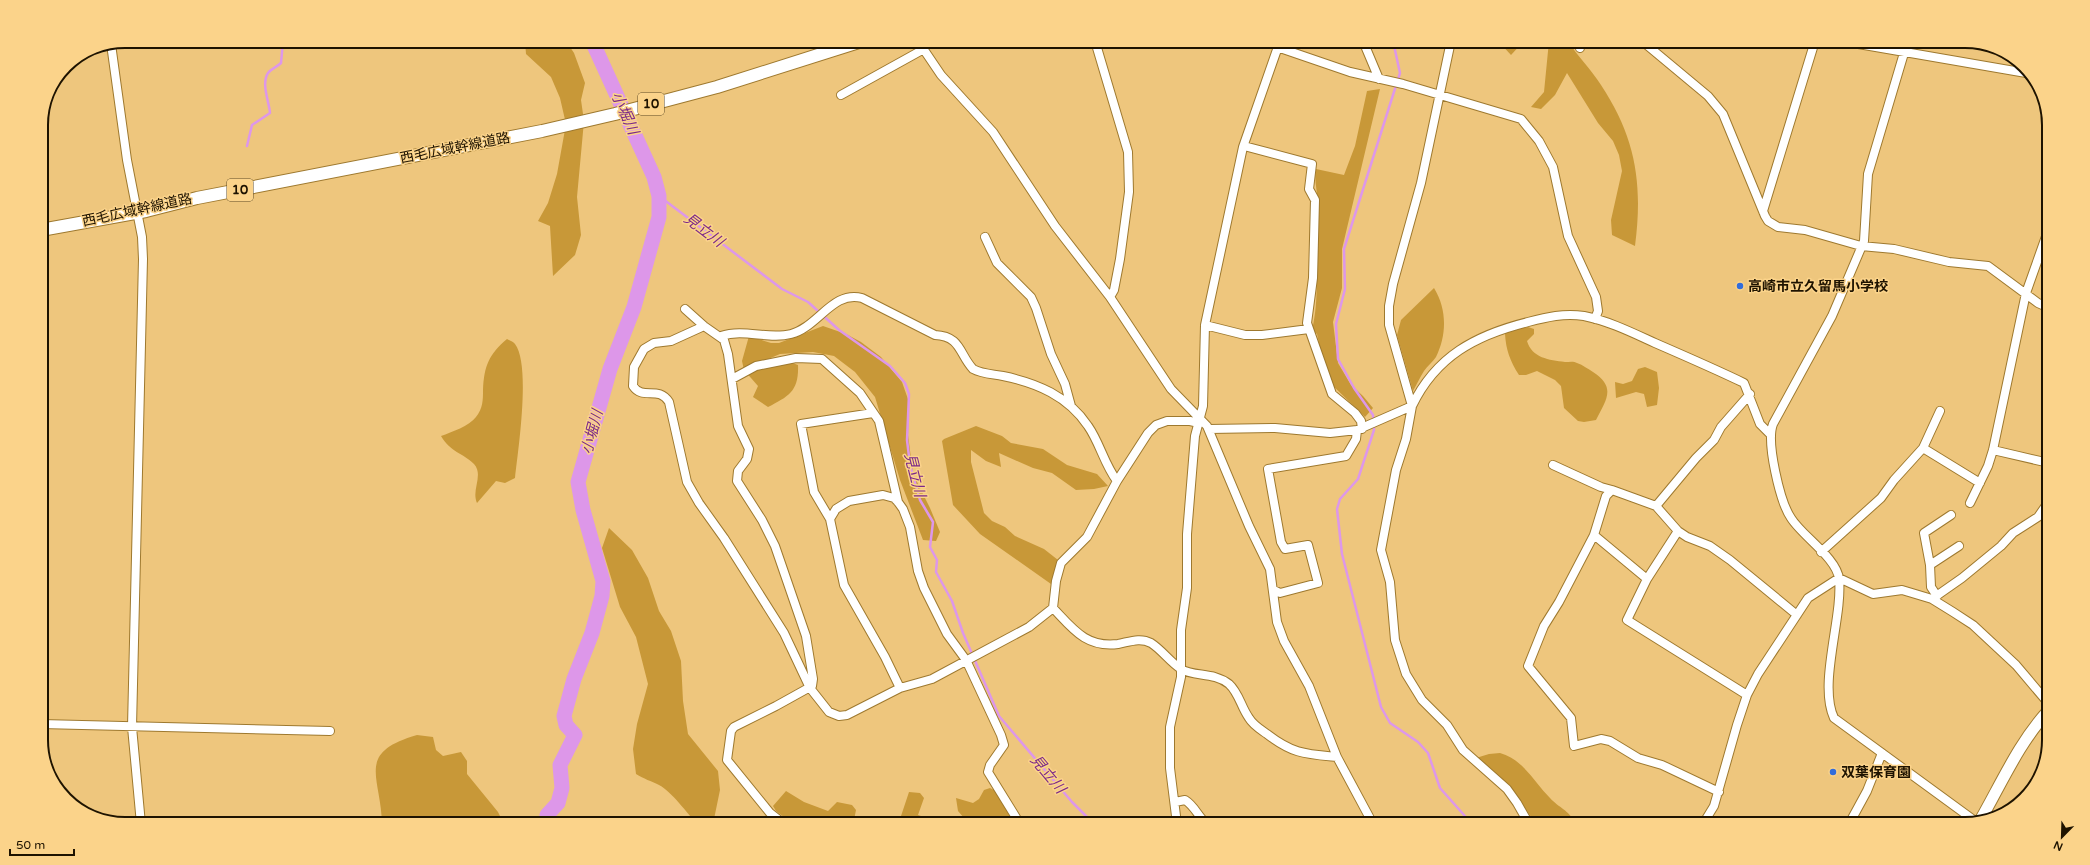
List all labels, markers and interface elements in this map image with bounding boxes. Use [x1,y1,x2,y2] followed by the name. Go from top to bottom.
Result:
[608,89,643,139] water label: 小堀川
[638,93,664,115] road number: 10
[398,129,512,167] street label: 西毛広域幹線道路
[227,179,253,201] road number: 10
[80,190,194,230] street label: 西毛広域幹線道路
[681,209,729,252] water label: 見立川
[1748,278,1888,295] place label: 高崎市立久留馬小学校
[1735,281,1745,291] marker: 高崎市立久留馬小学校
[577,406,607,456] water label: 小堀川
[901,451,930,501] water label: 見立川
[1027,751,1071,799] water label: 見立川
[1841,764,1911,781] place label: 双葉保育園
[1828,767,1838,777] marker: 双葉保育園
[2042,817,2082,857] north arrow
[10,831,74,857] scale bar
[16,838,45,852] text: 50 m
[2052,838,2065,853] text: N

